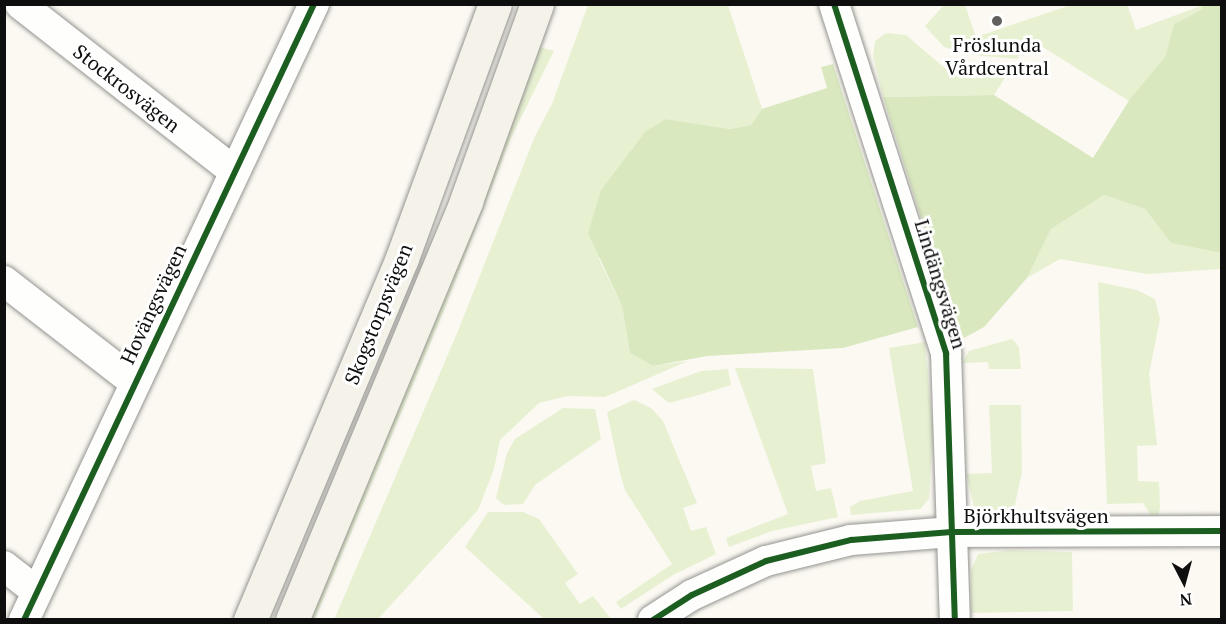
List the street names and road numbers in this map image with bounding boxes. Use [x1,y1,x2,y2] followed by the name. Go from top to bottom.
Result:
[69,39,185,137] street label: Stockrosvägen
[910,216,972,352] street label: Lindängsvägen
[115,240,191,368] street label: Hovängsvägen
[339,240,417,388] street label: Skogstorpsvägen
[963,503,1109,527] street label: Björkhultsvägen

